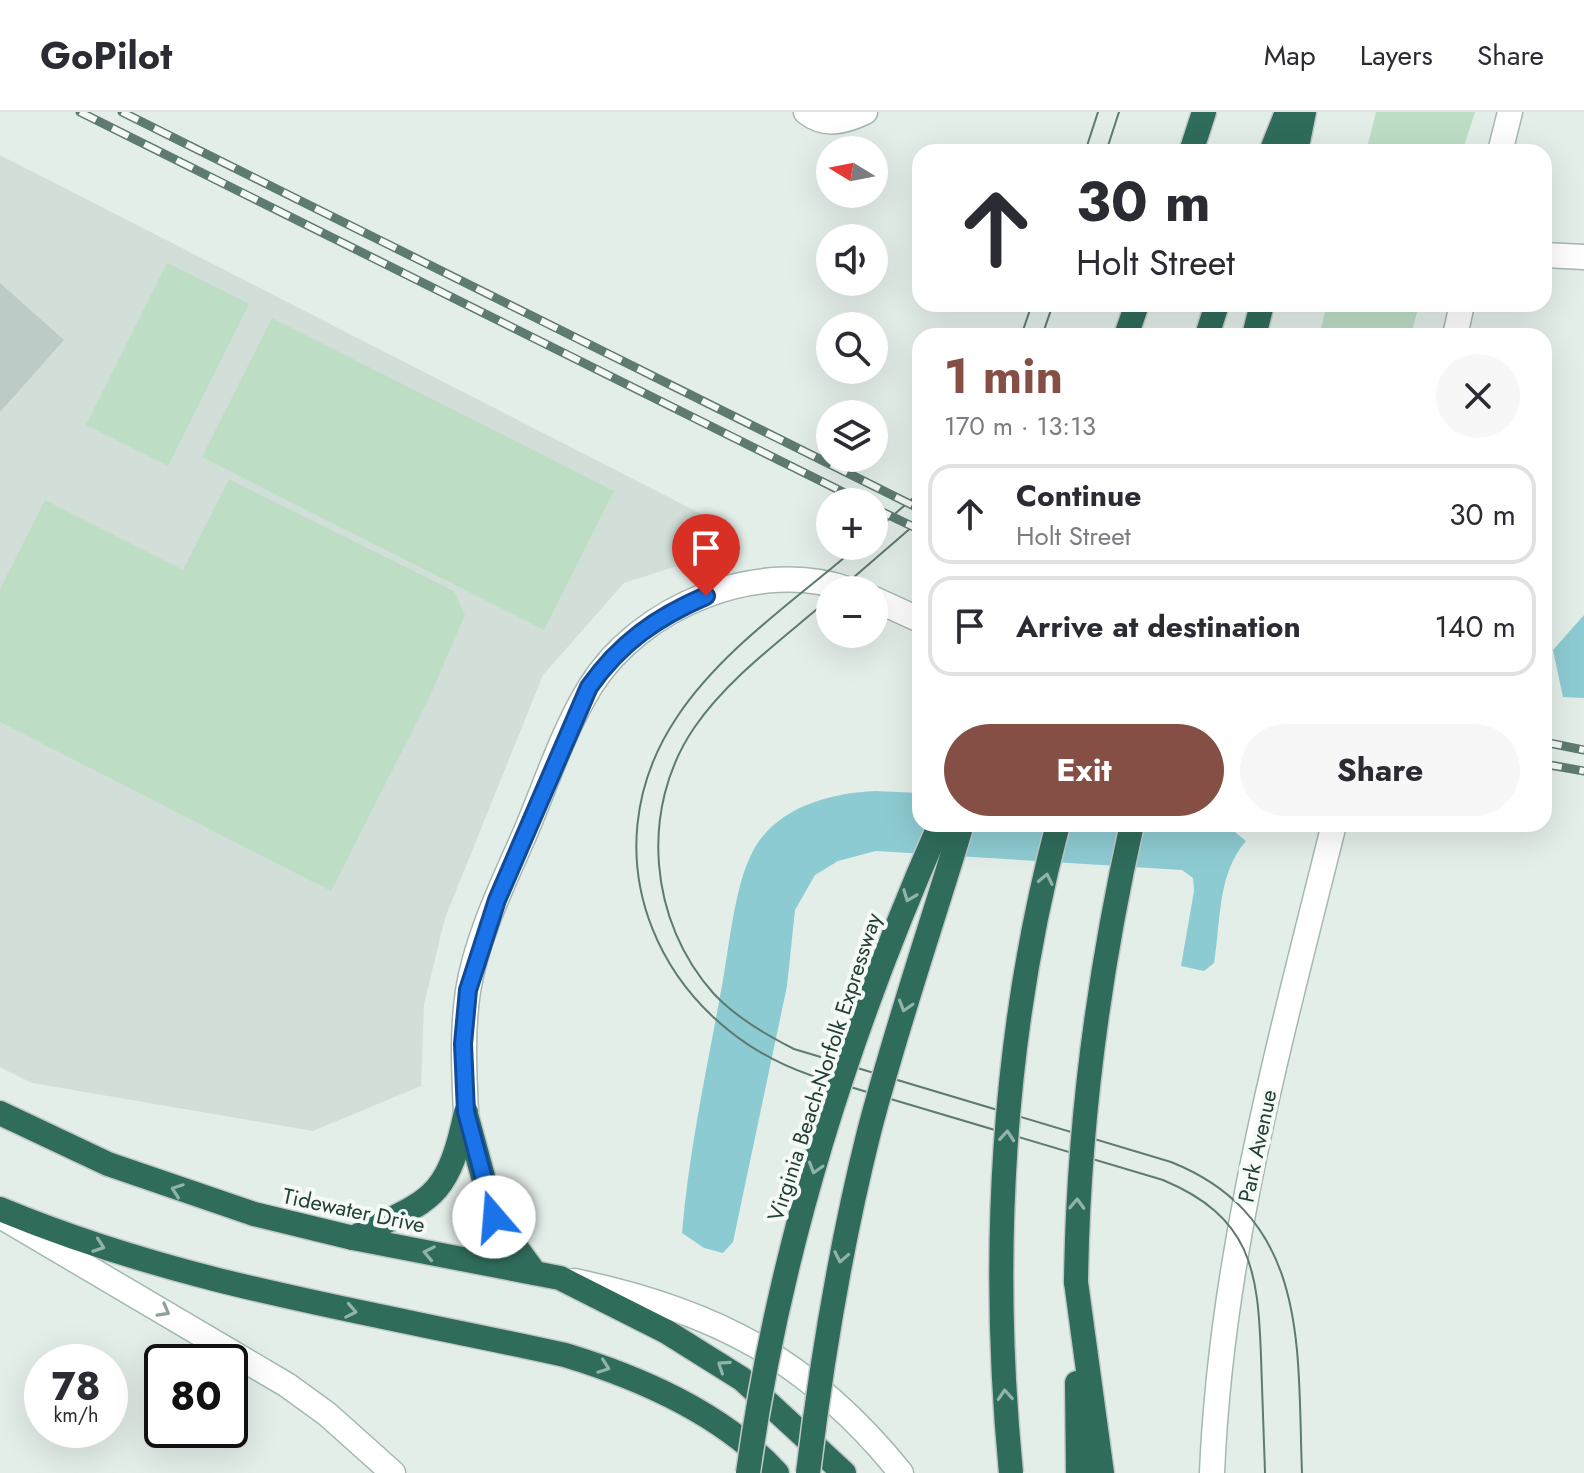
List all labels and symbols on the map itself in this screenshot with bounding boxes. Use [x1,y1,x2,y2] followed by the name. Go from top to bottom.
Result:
[816,136,888,208] north arrow
[672,514,740,596] pin
[1037,872,1054,886] one-way arrow
[902,888,919,902] one-way arrow
[759,908,889,1225] street label: Virginia Beach-Norfolk Expressway
[899,998,915,1012] one-way arrow
[1229,1087,1285,1205] street label: Park Avenue
[998,1129,1015,1142] one-way arrow
[808,1160,824,1174] one-way arrow
[452,1175,536,1259] position arrow
[280,1179,428,1241] street label: Tidewater Drive
[171,1183,185,1199] one-way arrow
[1069,1197,1086,1210] one-way arrow
[91,1237,105,1253] one-way arrow
[422,1245,435,1262] one-way arrow
[834,1251,851,1264] one-way arrow
[155,1301,170,1317] one-way arrow
[343,1302,357,1319] one-way arrow
[144,1344,248,1448] speed limit sign: 80
[596,1358,610,1374] one-way arrow
[717,1361,732,1376] one-way arrow
[997,1388,1014,1401] one-way arrow

